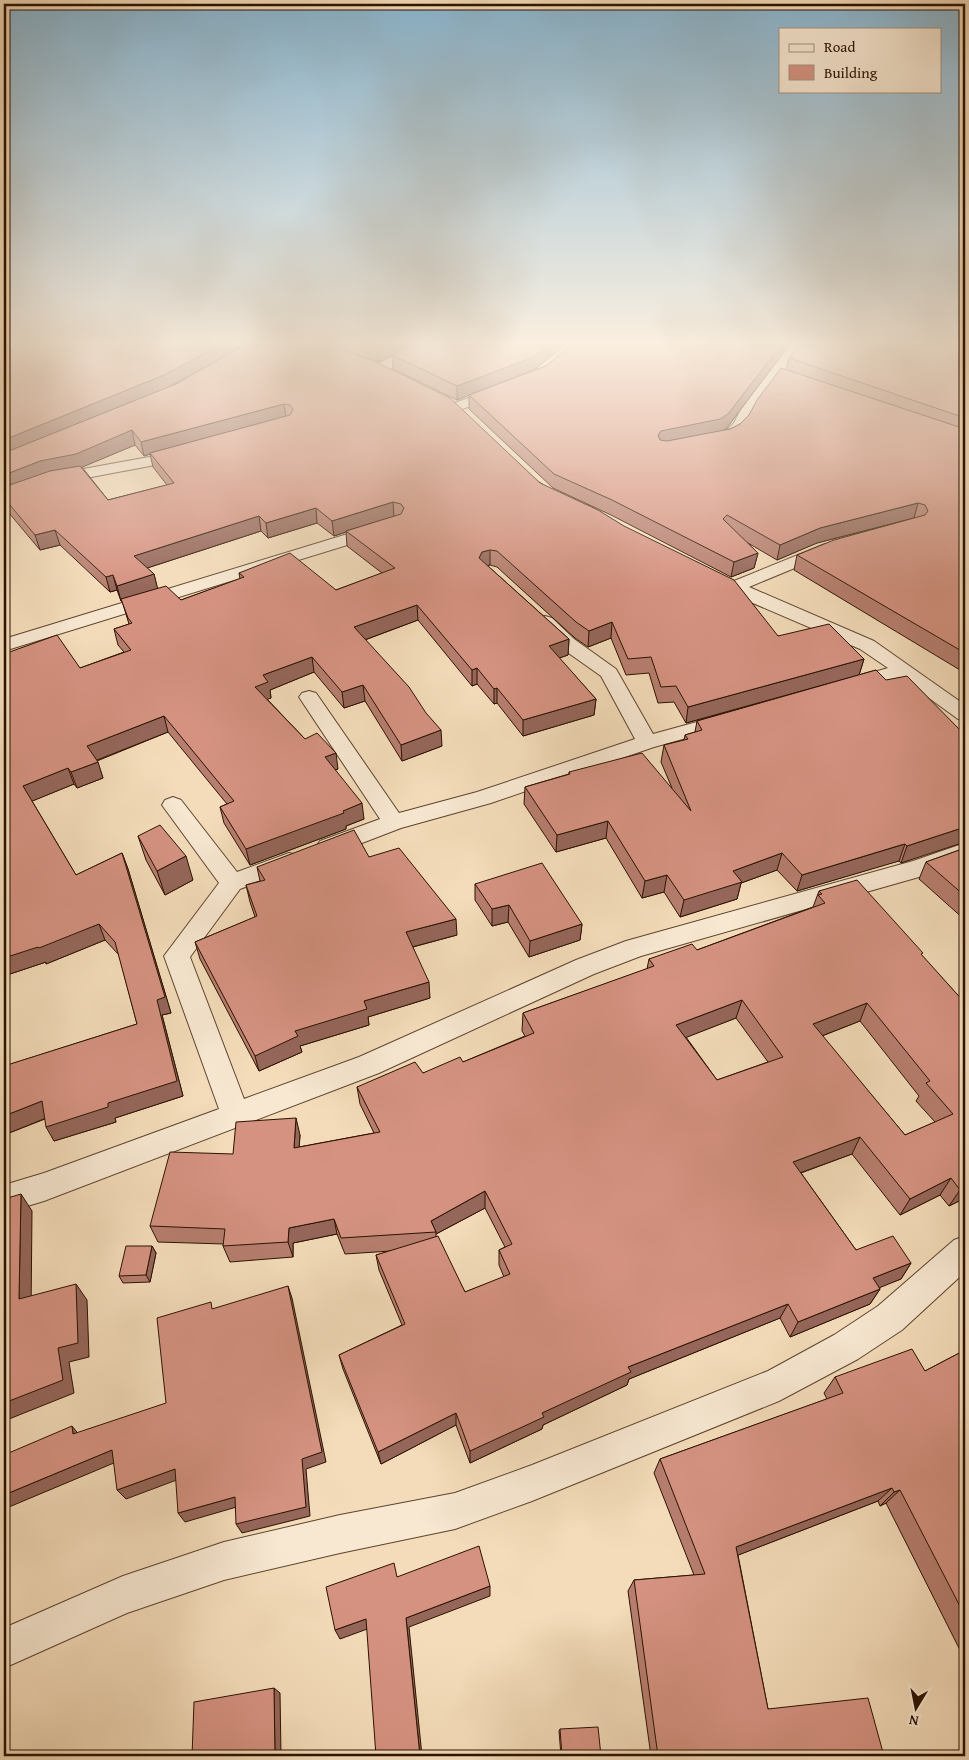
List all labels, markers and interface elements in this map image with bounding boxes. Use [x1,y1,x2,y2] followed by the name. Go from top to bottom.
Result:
[779,28,942,92] legend
[824,36,855,57] text: Road
[824,62,878,83] text: Building
[892,1682,942,1732] north arrow
[907,1710,920,1731] text: N

